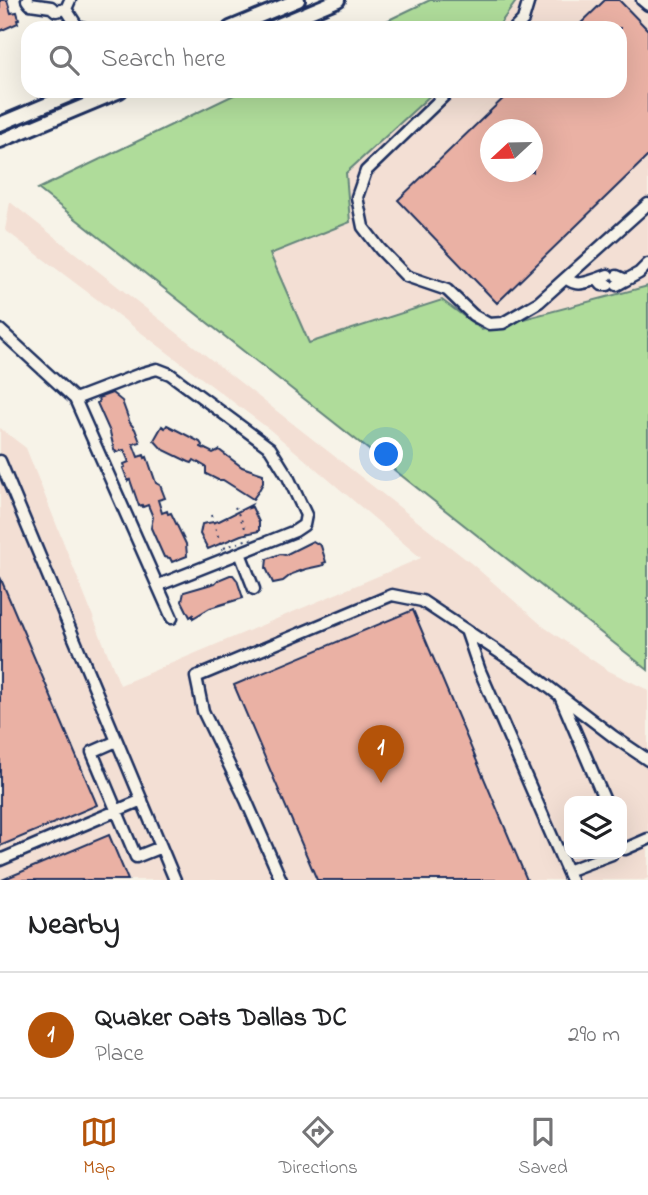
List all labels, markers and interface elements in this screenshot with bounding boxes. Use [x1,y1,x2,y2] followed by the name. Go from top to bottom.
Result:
[21,21,627,98] search box
[45,41,83,79] icon: search
[101,41,226,79] text: Search here
[480,119,543,182] north arrow
[369,437,403,471] your location
[358,725,404,783] pin: 1
[564,796,627,859] map controls
[564,796,627,859] button: layers
[28,904,120,948] text: Nearby
[95,1000,347,1038] text: Quaker Oats Dallas DC
[47,1019,55,1052] text: 1
[568,1019,620,1052] text: 290 m
[95,1038,144,1071] text: Place
[80,1113,118,1182] tab: Map
[279,1113,358,1182] tab: Directions
[518,1113,568,1182] tab: Saved

